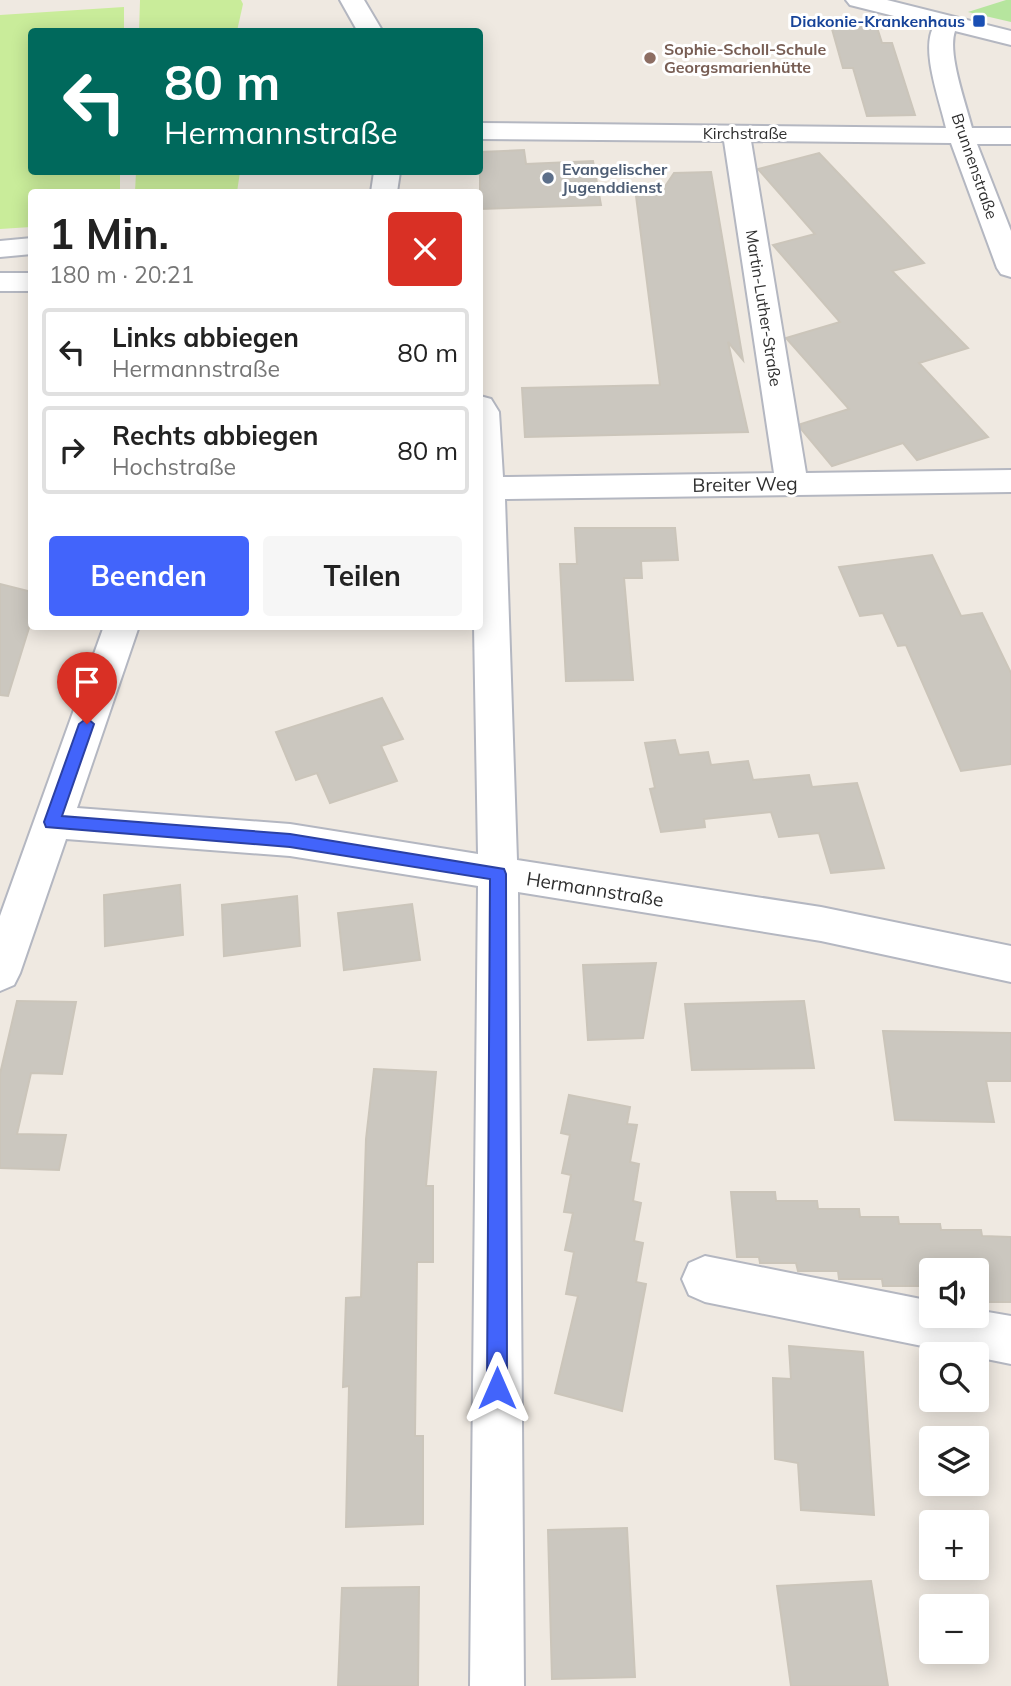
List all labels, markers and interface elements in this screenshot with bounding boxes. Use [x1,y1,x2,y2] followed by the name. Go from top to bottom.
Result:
[790,11,965,31] place label: Diakonie-Krankenhaus
[971,13,987,29] marker: Diakonie-Krankenhaus
[664,39,826,77] place label: Sophie-Scholl-Schule Georgsmarienhütte
[642,50,658,66] marker: Sophie-Scholl-Schule Georgsmarienhütte
[164,51,280,112] text: 80 m
[49,56,140,147] icon: left
[948,111,1002,221] street label: Brunnenstraße
[164,112,398,152] text: Hermannstraße
[703,123,787,143] street label: Kirchstraße
[562,159,668,197] place label: Evangelischer Jugenddienst
[540,170,556,186] marker: Evangelischer Jugenddienst
[49,207,169,260] text: 1 Min.
[388,212,462,286] button: close
[742,228,786,388] street label: Martin-Luther-Straße
[49,260,194,289] text: 180 m · 20:21
[112,321,299,354] text: Links abbiegen
[53,333,91,371] icon: left
[397,336,458,369] text: 80 m
[112,354,280,383] text: Hermannstraße
[112,419,318,452] text: Rechts abbiegen
[53,431,91,469] icon: right
[397,434,458,467] text: 80 m
[112,452,236,481] text: Hochstraße
[692,471,798,497] street label: Breiter Weg
[49,536,249,616] button: Beenden
[263,536,462,616] button: Teilen
[57,652,117,724] pin
[68,663,106,701] icon: arrive
[525,866,665,912] street label: Hermannstraße
[919,1258,989,1664] map controls
[919,1258,989,1328] button: sound
[919,1342,989,1412] button: search
[460,1351,534,1425] position arrow
[919,1426,989,1496] button: layers
[919,1510,989,1580] button: +
[919,1594,989,1664] button: −

